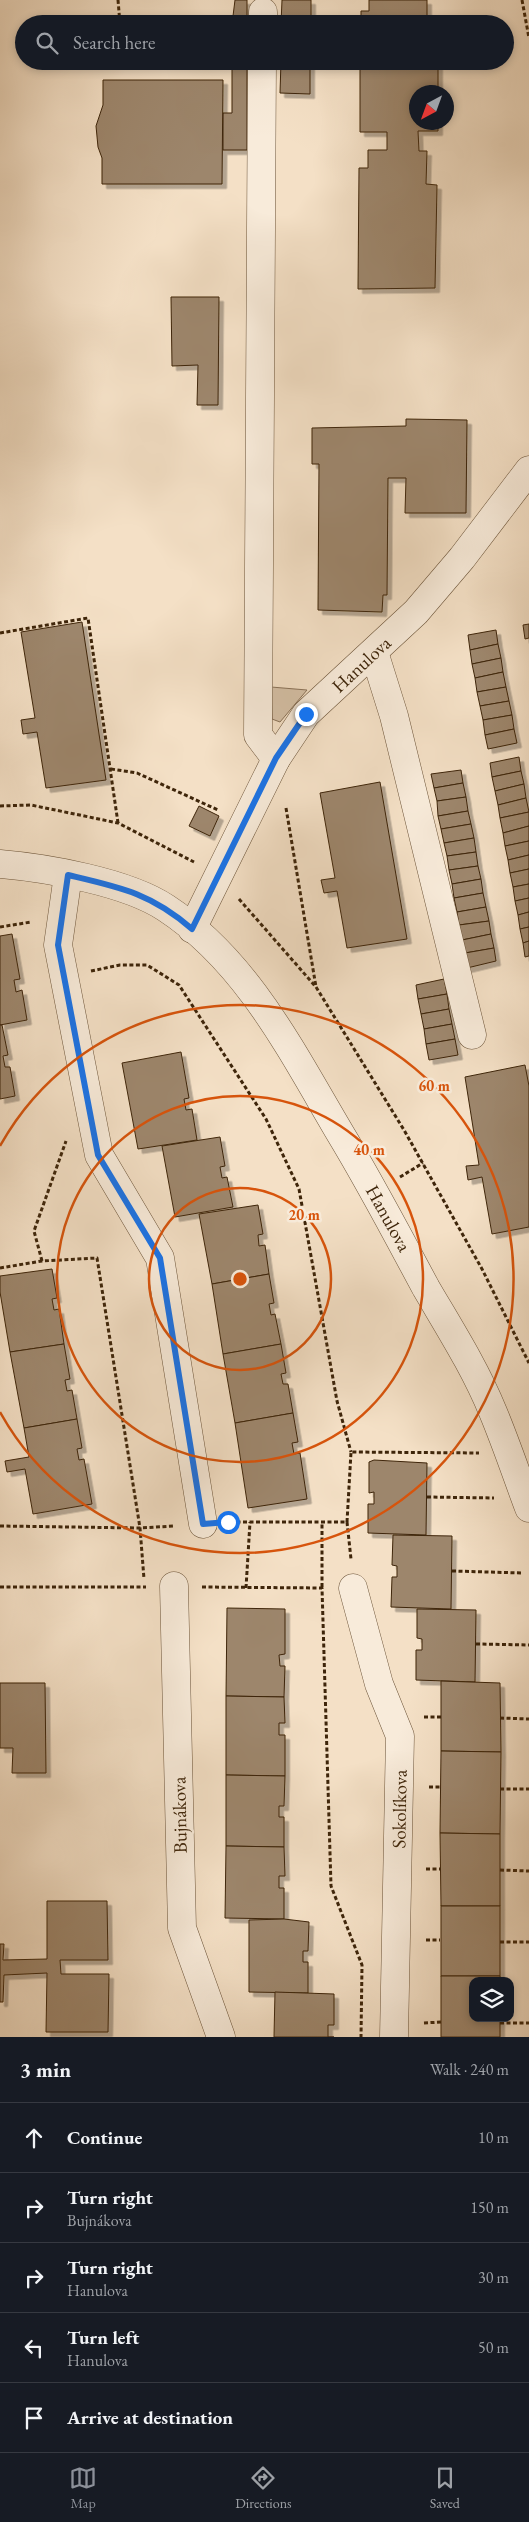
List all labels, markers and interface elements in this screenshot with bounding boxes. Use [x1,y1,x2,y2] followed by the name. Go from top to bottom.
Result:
[15,15,514,70] search box
[33,29,61,57] icon: search
[73,30,155,55] text: Search here
[409,85,454,130] north arrow
[326,630,397,698] street label: Hanulova
[295,703,318,726] route end
[418,1076,450,1095] text: 60 m
[353,1140,385,1159] text: 40 m
[360,1181,417,1256] street label: Hanulova
[288,1205,320,1224] text: 20 m
[231,1270,249,1288] centre of rings
[217,1511,240,1534] route start
[386,1769,413,1849] street label: Sokolíkova
[166,1776,193,1854] street label: Bujnákova
[469,1977,514,2022] map controls
[469,1977,514,2022] button: layers
[20,2056,71,2083] text: 3 min
[430,2059,509,2080] text: Walk · 240 m
[20,2124,48,2152] icon: ahead
[67,2125,142,2150] text: Continue
[478,2127,509,2148] text: 10 m
[67,2185,153,2210] text: Turn right
[20,2194,48,2222] icon: right
[470,2197,509,2218] text: 150 m
[67,2210,132,2231] text: Bujnákova
[67,2255,153,2280] text: Turn right
[20,2264,48,2292] icon: right
[478,2267,509,2288] text: 30 m
[67,2280,128,2301] text: Hanulova
[67,2325,139,2350] text: Turn left
[20,2334,48,2362] icon: left
[478,2337,509,2358] text: 50 m
[67,2350,128,2371] text: Hanulova
[20,2404,48,2432] icon: arrive
[67,2405,233,2430] text: Arrive at destination
[69,2464,97,2512] tab: Map
[235,2464,292,2512] tab: Directions
[430,2464,460,2512] tab: Saved

